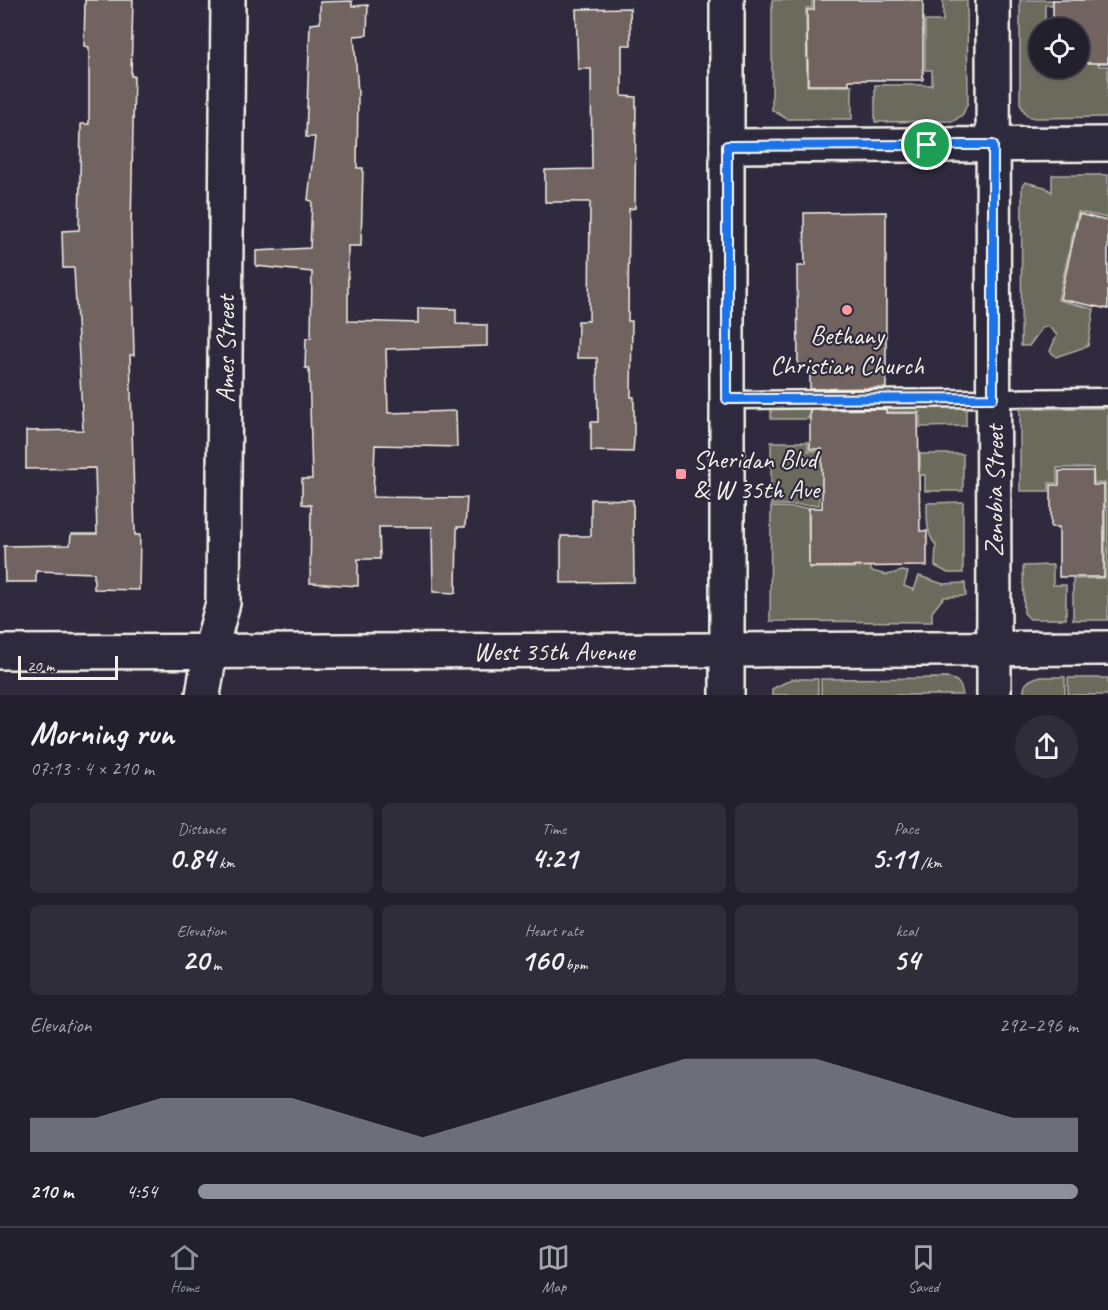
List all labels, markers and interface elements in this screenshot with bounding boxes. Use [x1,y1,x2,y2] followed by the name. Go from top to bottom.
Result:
[1029,18,1089,78] map controls
[1029,18,1089,78] button: locate
[901,119,952,170] pin
[910,128,943,161] icon: arrive
[209,293,242,403] street label: Ames Street
[840,303,854,317] marker: Bethany Christian Church
[770,319,925,382] place label: Bethany Christian Church
[978,423,1011,557] street label: Zenobia Street
[693,443,822,506] place label: Sheridan Blvd & W 35th Ave
[674,467,688,481] marker: Sheridan Blvd & W 35th Ave
[473,635,636,668] street label: West 35th Avenue
[18,653,118,680] scale bar
[27,656,54,676] text: 20 m
[30,712,174,754] text: Morning run
[1015,715,1078,778] button: share
[30,756,154,781] text: 07:13 · 4 × 210 m
[178,819,226,839] text: Distance
[542,819,566,839] text: Time
[894,819,919,839] text: Pace
[169,839,215,877] text: 0.84
[531,839,577,877] text: 4:21
[871,839,917,877] text: 5:11
[215,853,235,873] text: km
[917,853,942,873] text: /km
[177,921,226,941] text: Elevation
[525,921,583,941] text: Heart rate
[896,921,917,941] text: kcal
[182,941,209,979] text: 20
[521,941,562,979] text: 160
[893,941,920,979] text: 54
[209,955,222,975] text: m
[562,955,587,975] text: bpm
[30,1013,92,1038] text: Elevation
[999,1013,1078,1038] text: 292–296 m
[30,1179,73,1204] text: 210 m
[126,1179,157,1204] text: 4:54
[168,1241,201,1297] tab: Home
[537,1241,570,1297] tab: Map
[907,1241,940,1297] tab: Saved

